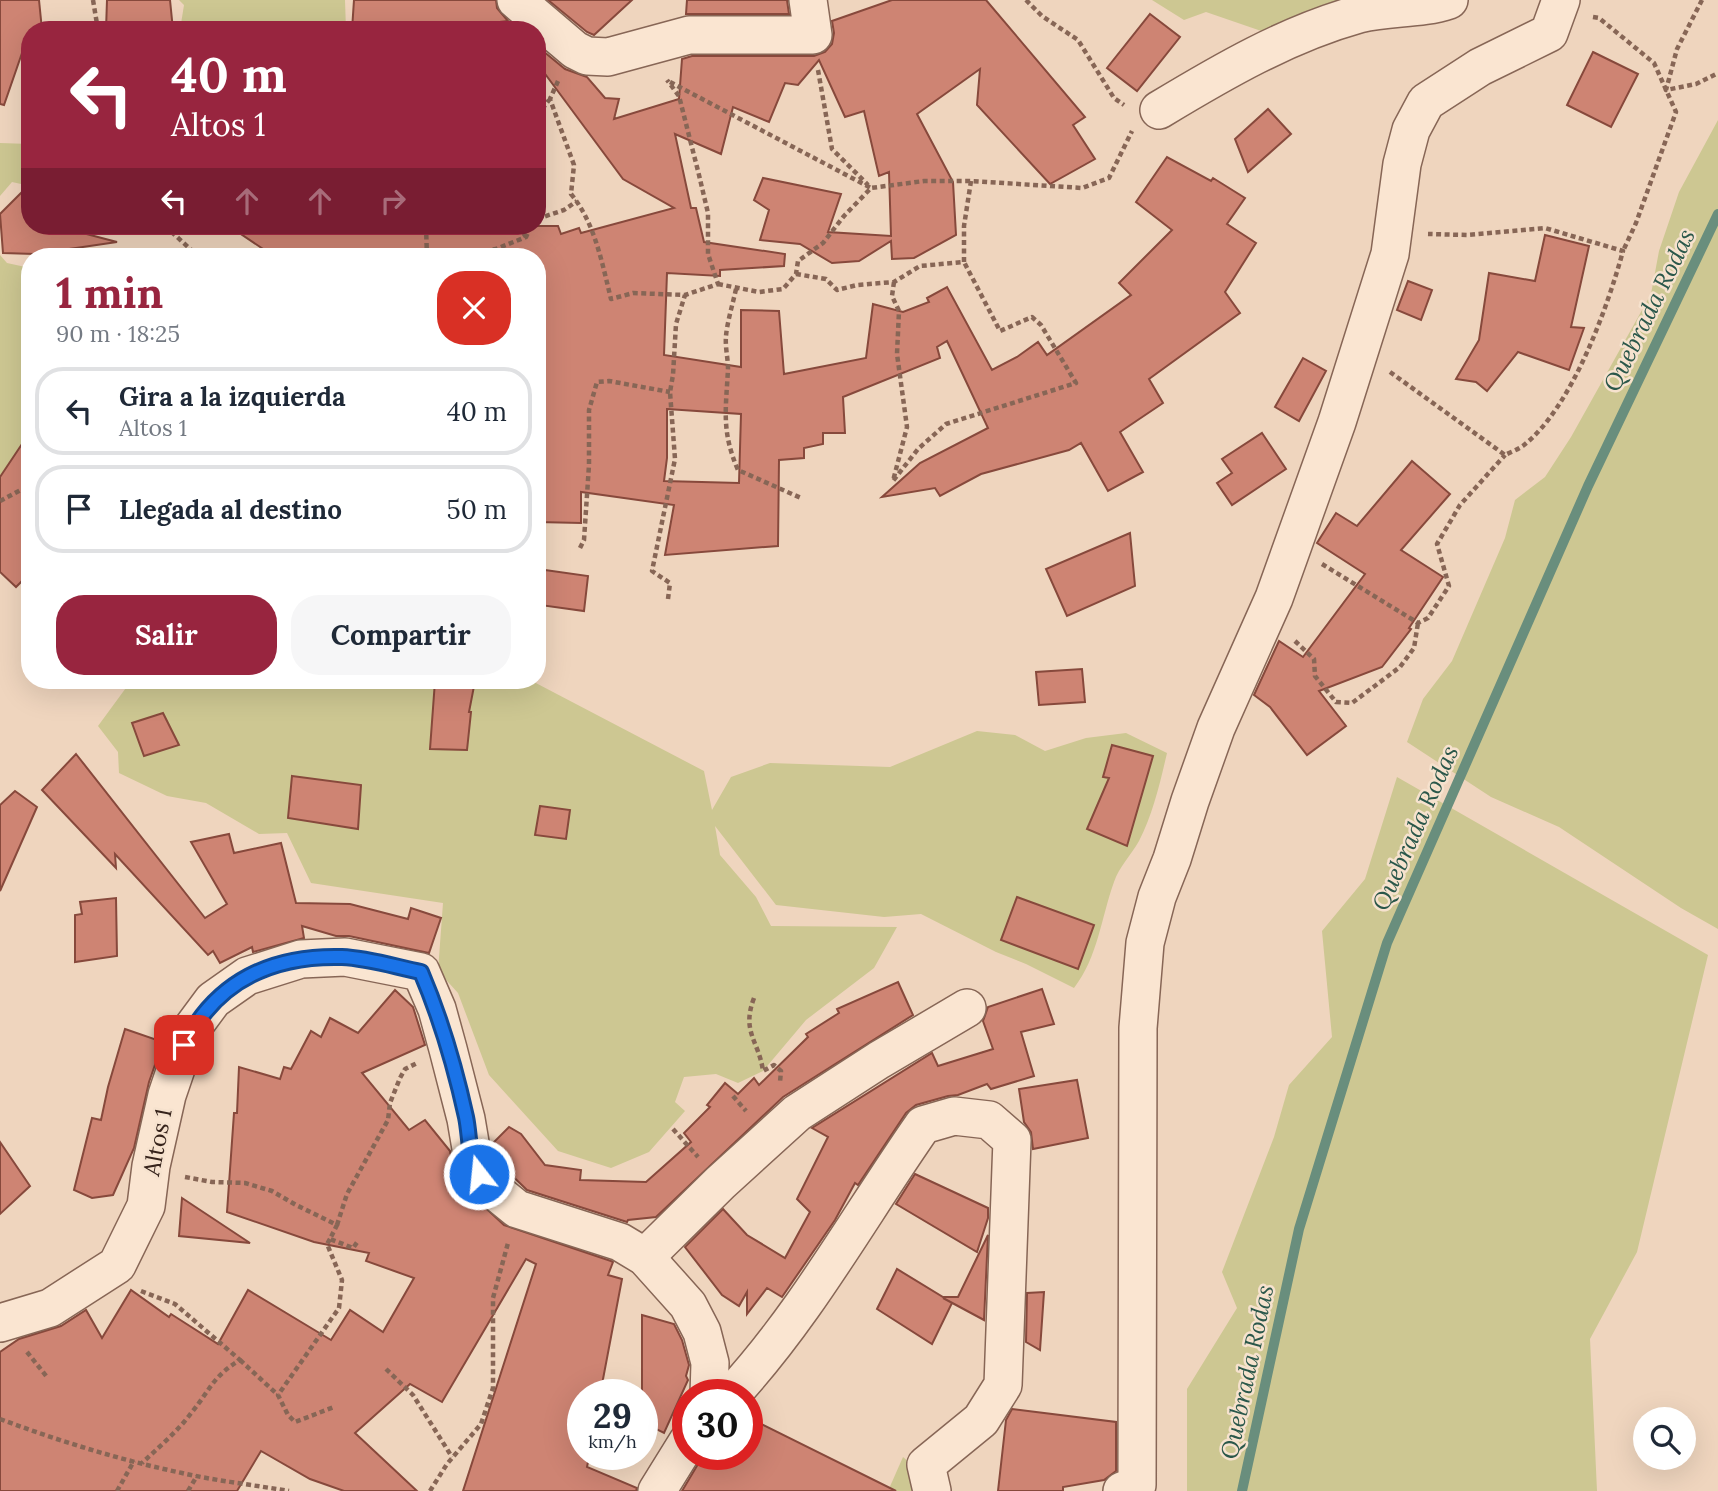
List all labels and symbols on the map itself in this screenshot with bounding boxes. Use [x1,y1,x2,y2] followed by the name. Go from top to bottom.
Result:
[1596,223,1702,397] water label: Quebrada Rodas
[1365,741,1465,915] water label: Quebrada Rodas
[154,1015,214,1075] pin
[136,1106,178,1179] street label: Altos 1
[442,1137,516,1211] position arrow
[1213,1282,1281,1462] water label: Quebrada Rodas
[672,1379,763,1470] speed limit sign: 30

